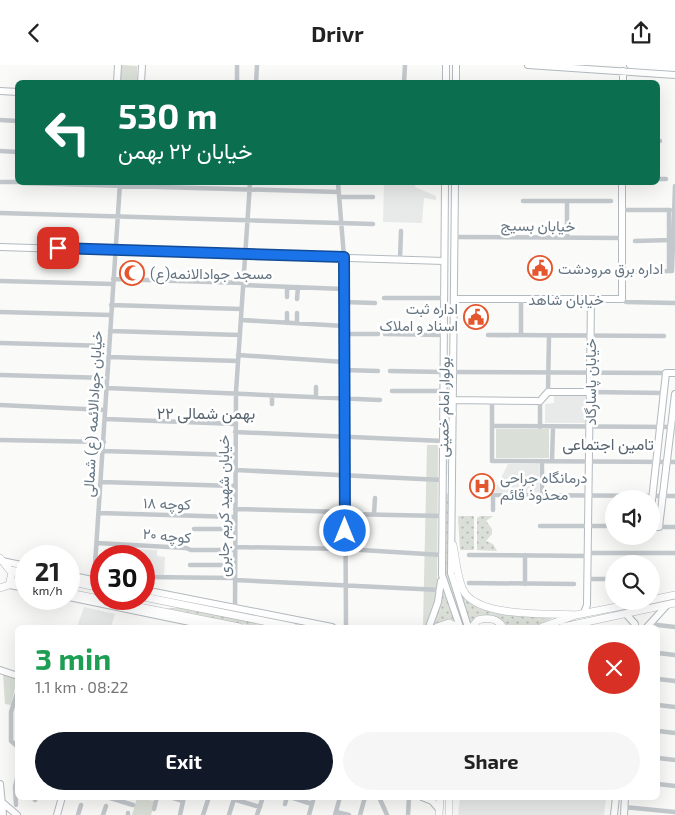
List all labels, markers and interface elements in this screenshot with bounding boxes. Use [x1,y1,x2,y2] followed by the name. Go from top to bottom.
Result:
[20,19,48,47] icon: back
[627,19,655,47] icon: share
[311,20,364,46] text: Drivr
[118,94,218,136] text: 530 m
[35,100,100,165] icon: left
[118,137,252,163] text: خیابان ۲۲ بهمن
[500,215,576,238] street label: خیابان بسیج
[37,227,79,269] pin
[44,234,72,262] icon: arrive
[527,255,553,281] public building icon: اداره برق مرودشت
[558,259,663,278] place label: اداره برق مرودشت
[119,260,145,286] mosque icon: مسجد جوادالانمه(ع)
[150,264,272,285] place label: مسجد جوادالانمه(ع)
[528,290,604,309] street label: خیابان شاهد
[380,299,458,335] place label: اداره ثبت اسناد و املاک
[463,304,489,330] public building icon: اداره ثبت اسناد و املاک
[79,330,108,498] street label: خیابان جوادالائمه (ع) شمالی
[581,338,601,426] street label: خیابان پاسارگاد
[433,357,455,457] street label: بولوار امام خمینی
[157,403,255,424] district label: ۲۲ بهمن شمالی
[562,434,654,455] district label: تامین اجتماعی
[214,435,234,577] street label: خیابان شهید کریم جابری
[500,468,587,505] place label: درمانگاه جراحی محذوذ قائم
[469,473,495,499] hospital icon: درمانگاه جراحی محذوذ قائم
[605,490,660,610] map controls
[605,490,660,545] button: sound
[143,493,191,515] street label: کوچه ۱۸
[318,504,370,556] position arrow
[142,524,192,548] street label: کوچه ۲۰
[90,545,155,610] speed limit sign: 30
[605,555,660,610] button: search
[35,556,60,586] text: 21
[33,583,62,597] text: km/h
[35,640,111,676] text: 3 min
[588,642,640,694] button: close
[35,677,128,696] text: 1.1 km · 08:22
[35,732,333,790] button: Exit
[343,732,640,790] button: Share

